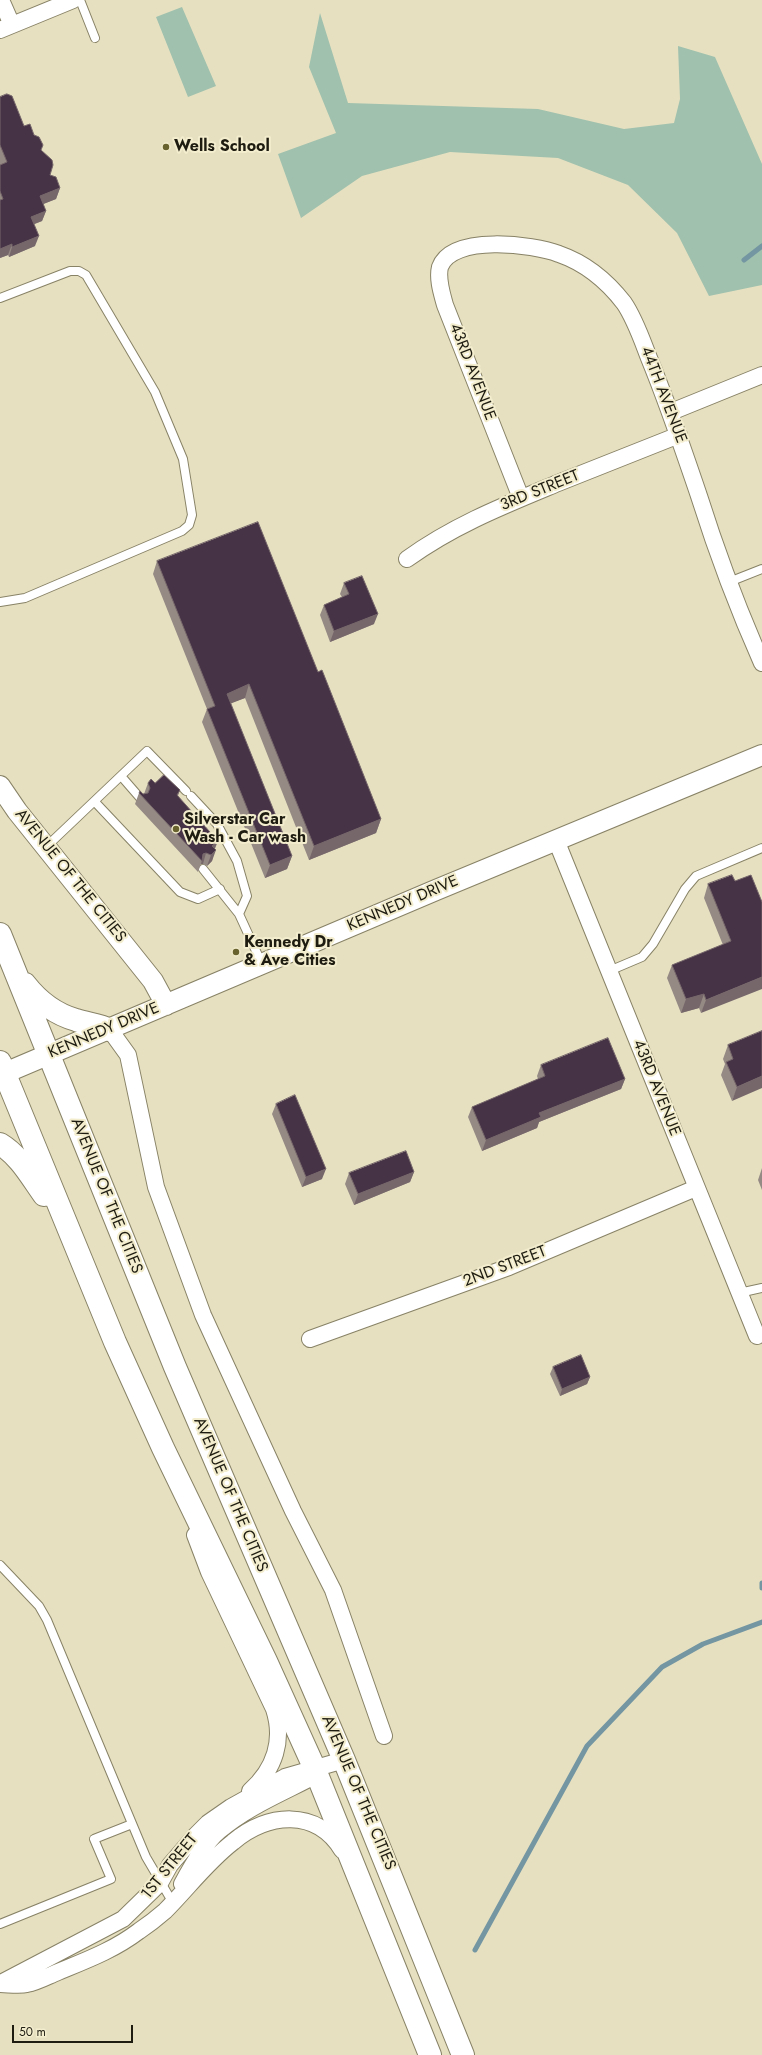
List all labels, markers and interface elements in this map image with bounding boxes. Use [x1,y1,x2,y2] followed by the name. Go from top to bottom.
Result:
[174,137,270,157] place label: Wells School
[161,142,171,152] marker: Wells School
[445,321,499,423] street label: 43RD AVENUE
[636,344,690,446] street label: 44TH AVENUE
[498,466,582,516] street label: 3RD STREET
[10,805,130,947] street label: AVENUE OF THE CITIES
[184,810,306,848] place label: Silverstar Car Wash - Car wash
[171,824,181,834] marker: Silverstar Car Wash - Car wash
[345,872,461,936] street label: KENNEDY DRIVE
[244,933,336,971] place label: Kennedy Dr & Ave Cities
[231,947,241,957] marker: Kennedy Dr & Ave Cities
[46,999,162,1063] street label: KENNEDY DRIVE
[628,1037,684,1139] street label: 43RD AVENUE
[66,1115,146,1277] street label: AVENUE OF THE CITIES
[461,1242,549,1292] street label: 2ND STREET
[189,1415,271,1575] street label: AVENUE OF THE CITIES
[317,1713,399,1873] street label: AVENUE OF THE CITIES
[138,1830,202,1904] street label: 1ST STREET
[14,2017,135,2043] scale bar
[19,2023,46,2041] text: 50 m

